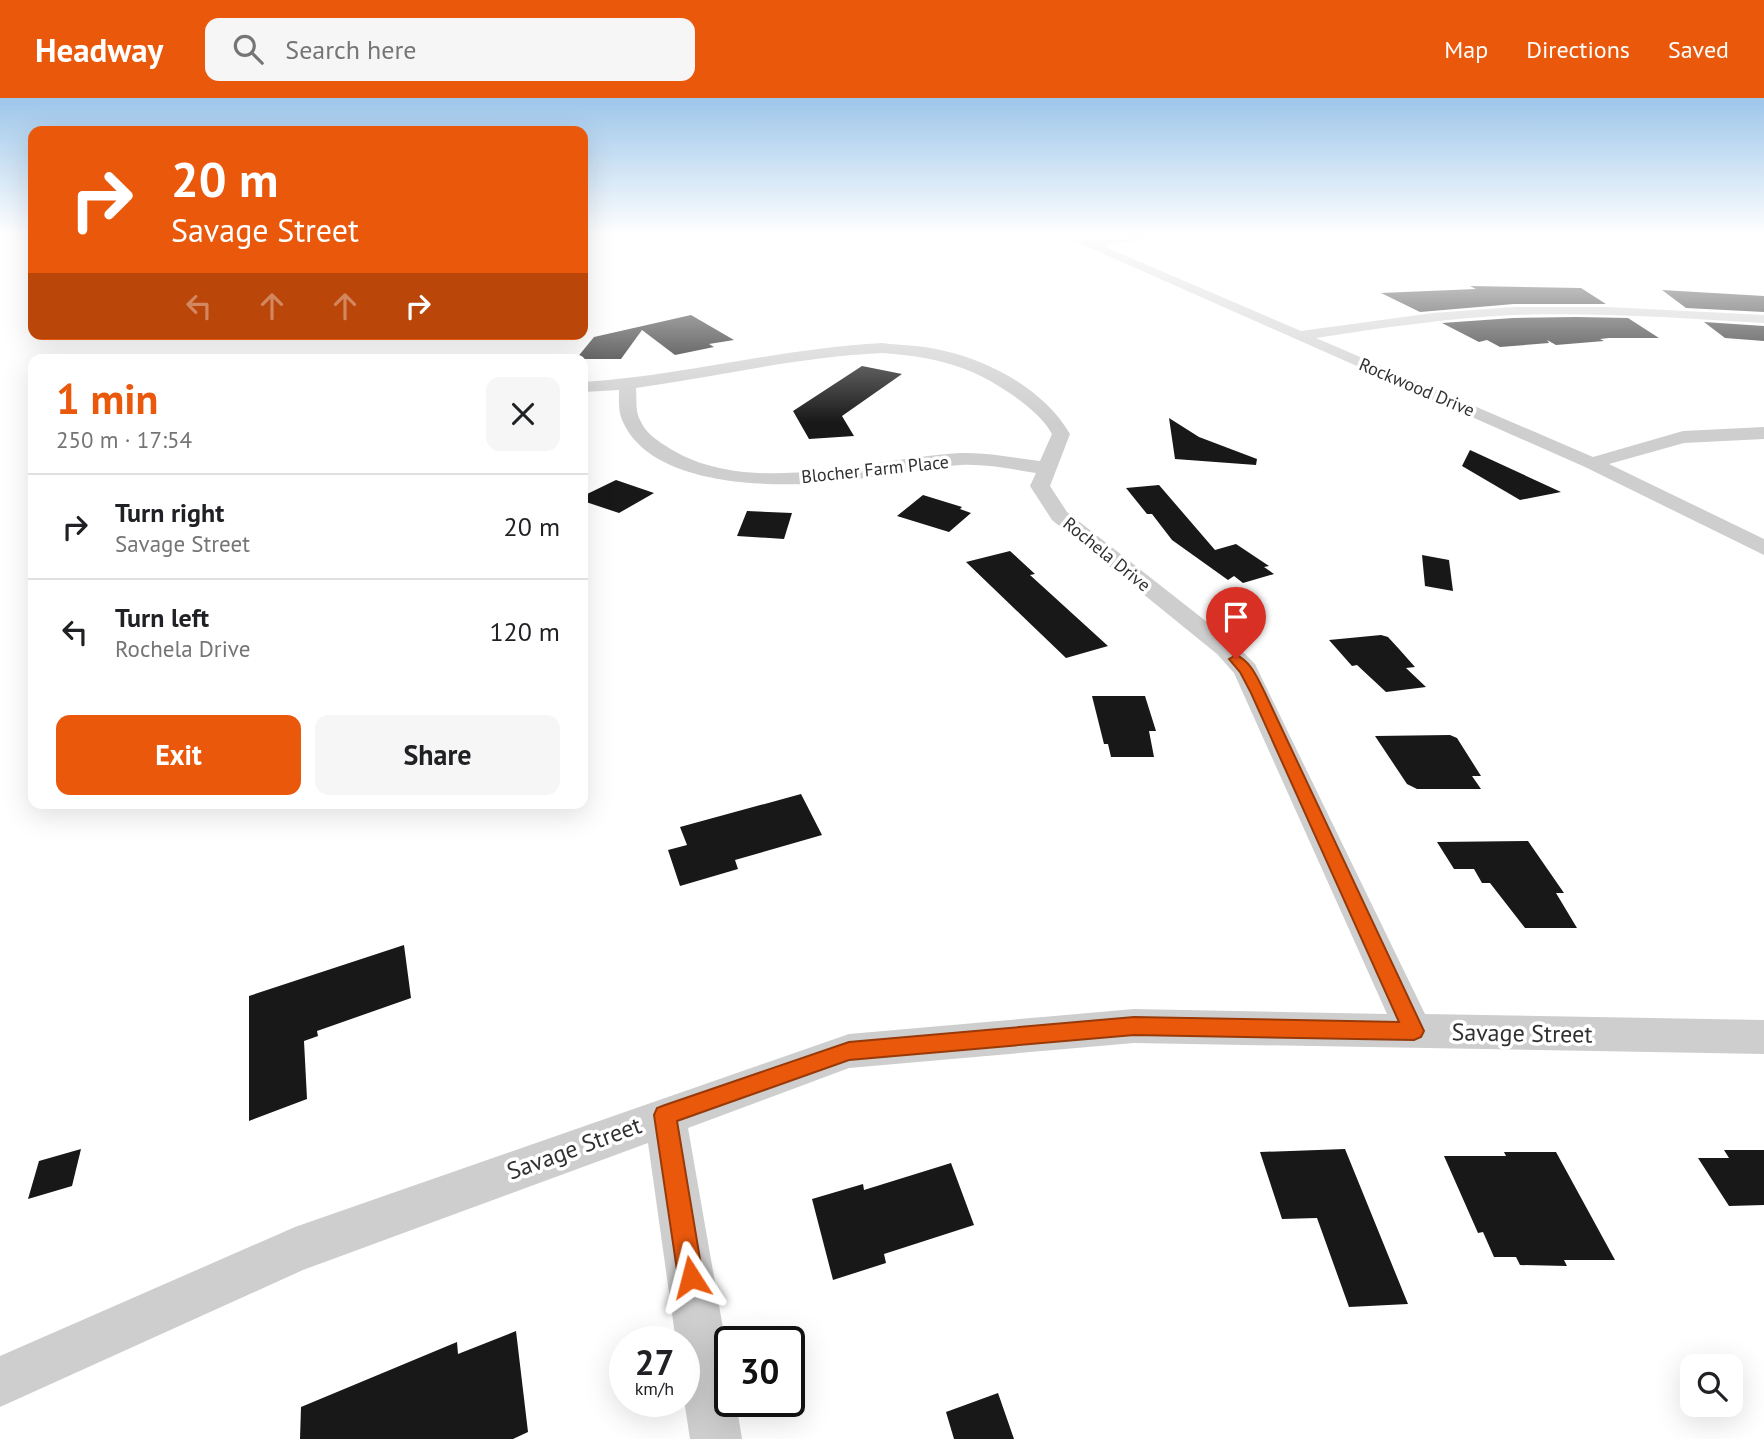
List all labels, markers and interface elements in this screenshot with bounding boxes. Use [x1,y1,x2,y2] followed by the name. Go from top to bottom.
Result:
[205,18,695,81] search box
[35,28,163,71] text: Headway
[229,30,267,68] icon: search
[285,33,416,66] text: Search here
[1444,34,1488,65] text: Map
[1526,34,1630,65] text: Directions
[1668,34,1729,65] text: Saved
[171,147,278,211] text: 20 m
[56,154,147,245] icon: right
[171,209,359,251] text: Savage Street
[180,287,218,325] icon: left
[253,287,291,325] icon: ahead
[326,287,364,325] icon: ahead
[399,287,437,325] icon: right
[1356,352,1478,422] street label: Rockwood Drive
[56,371,158,426] text: 1 min
[486,377,560,451] button: close
[56,425,192,454] text: 250 m · 17:54
[800,450,950,488] street label: Blocher Farm Place
[115,496,224,529] text: Turn right
[56,508,94,546] icon: right
[504,510,560,543] text: 20 m
[1059,512,1155,596] street label: Rochela Drive
[115,529,250,558] text: Savage Street
[1206,587,1266,659] pin
[1217,598,1255,636] icon: arrive
[115,601,209,634] text: Turn left
[56,613,94,651] icon: left
[489,615,560,648] text: 120 m
[115,634,250,663] text: Rochela Drive
[56,715,301,795] button: Exit
[315,715,560,795] button: Share
[1451,1016,1593,1050] street label: Savage Street
[502,1109,646,1187] street label: Savage Street
[654,1240,728,1314] position arrow
[714,1326,805,1417] speed limit sign: 30
[635,1339,674,1385] text: 27
[1680,1354,1743,1417] map controls
[1680,1354,1743,1417] button: search
[635,1377,674,1400] text: km/h

